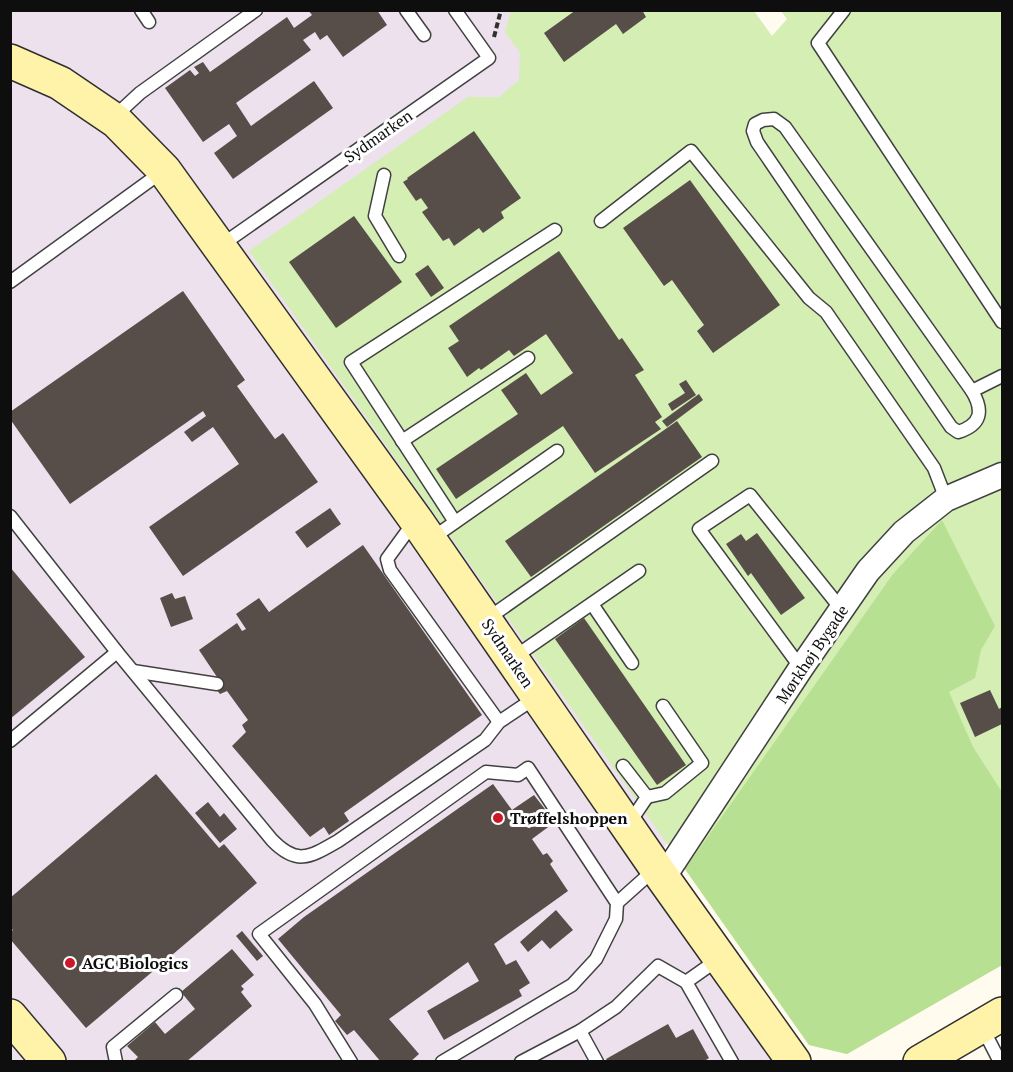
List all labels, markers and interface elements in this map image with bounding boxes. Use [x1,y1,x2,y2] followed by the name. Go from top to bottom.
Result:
[339,104,417,168] street label: Sydmarken
[771,600,853,708] street label: Mørkhøj Bygade
[477,614,540,692] street label: Sydmarken
[510,807,628,829] place label: Trøffelshoppen
[491,811,505,825] marker: Trøffelshoppen
[82,952,188,974] place label: AGC Biologics
[63,956,77,970] marker: AGC Biologics

